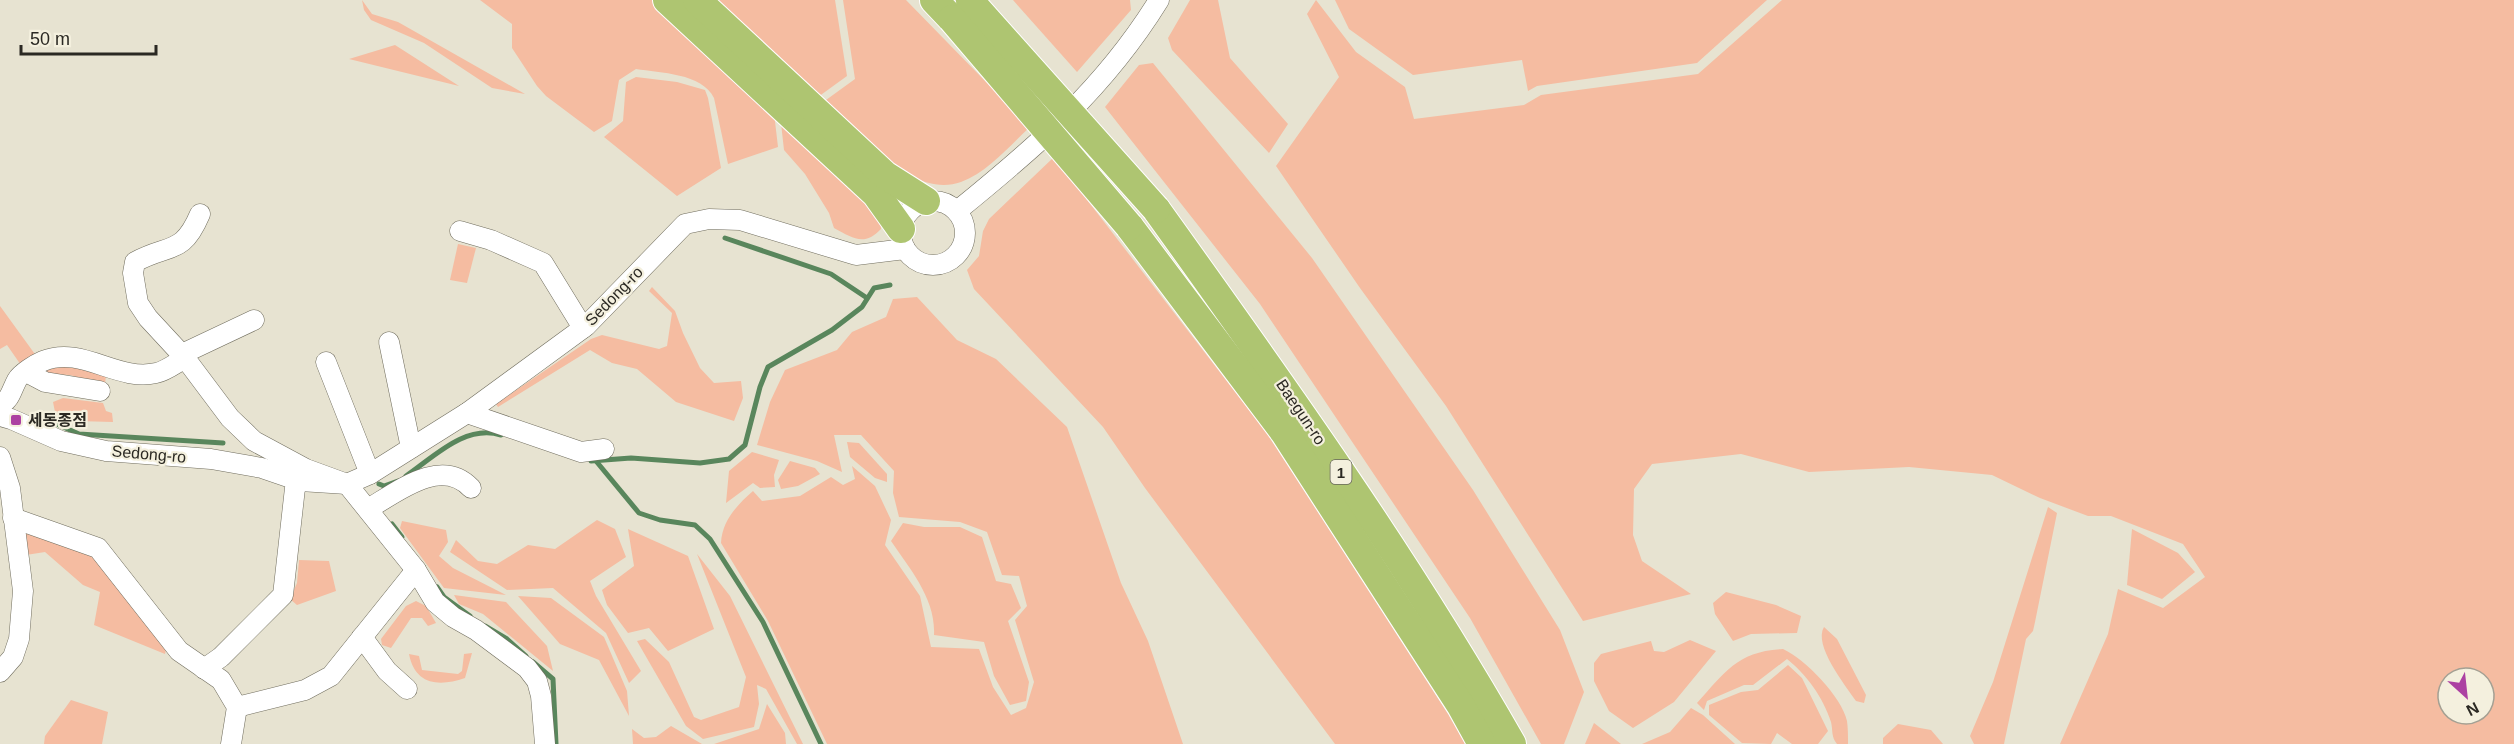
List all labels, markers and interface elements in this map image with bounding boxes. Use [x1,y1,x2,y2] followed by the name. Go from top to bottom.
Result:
[21,18,156,56] scale bar
[30,29,70,49] text: 50 m
[582,263,646,329] street label: Sedong-ro
[1273,376,1329,448] street label: Baegun-ro
[28,412,87,429] place label: 세동종점
[9,413,23,427] marker: 세동종점
[111,442,187,466] street label: Sedong-ro
[1330,460,1352,484] road number: 1
[2436,666,2496,726] north arrow
[2464,699,2482,719] text: N

